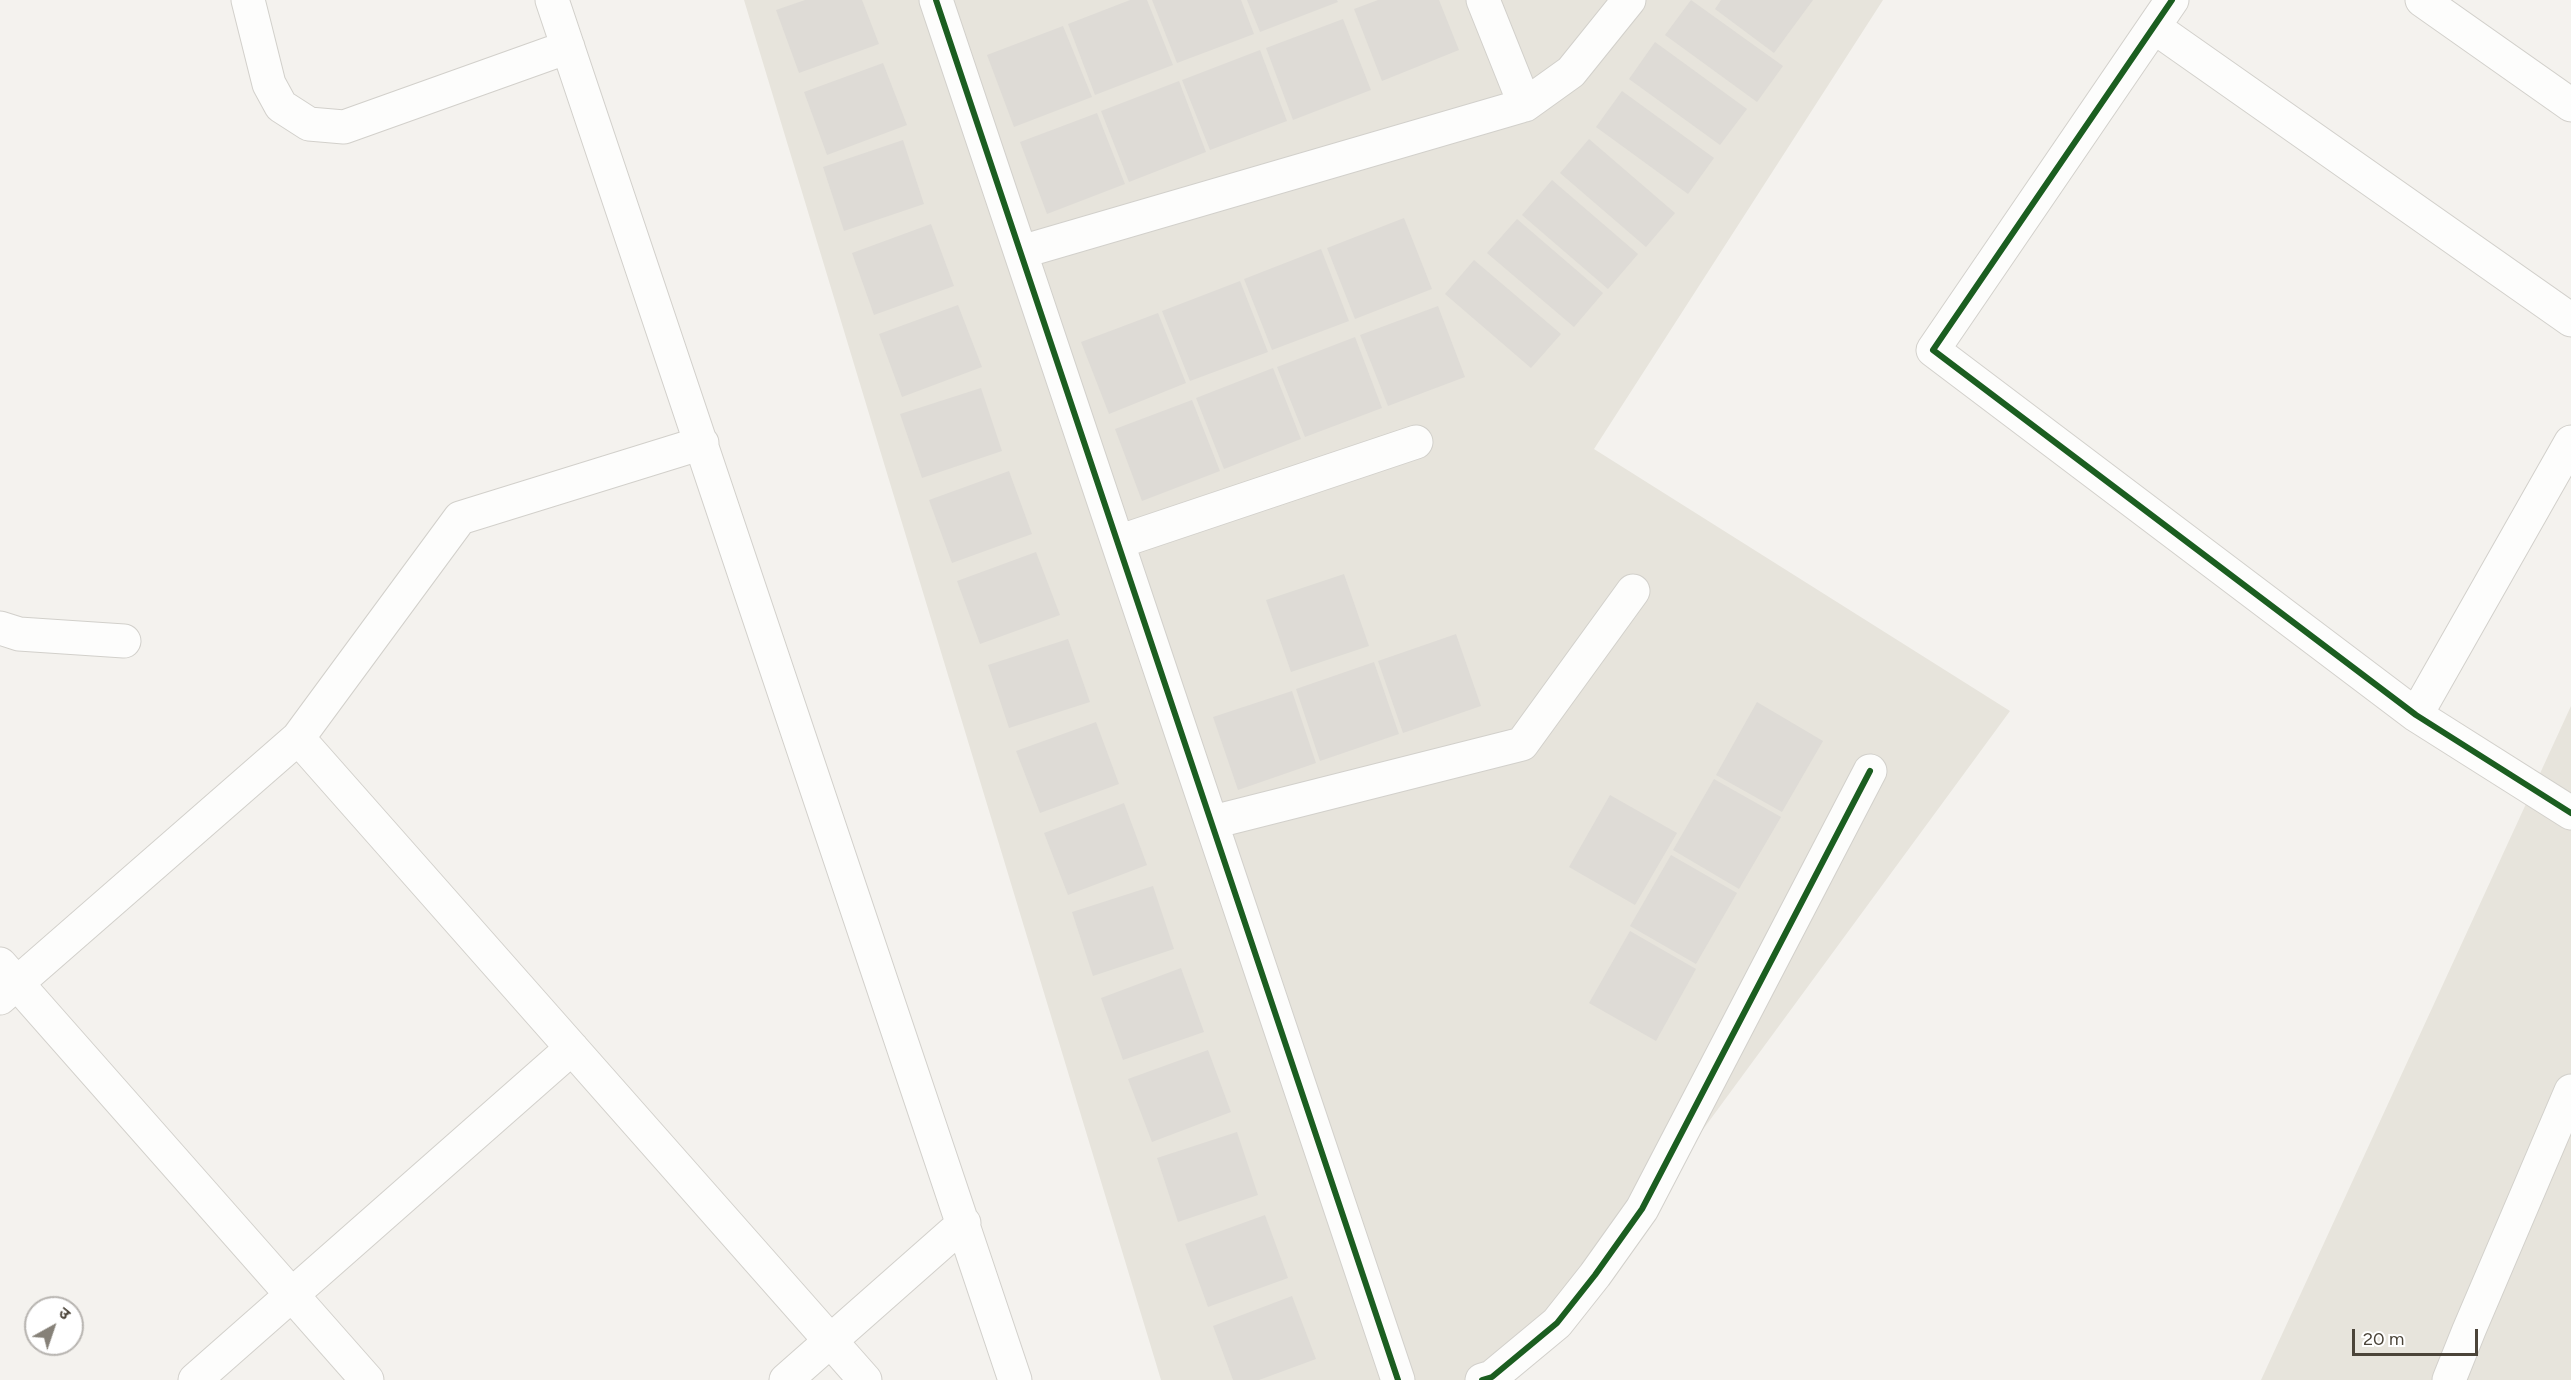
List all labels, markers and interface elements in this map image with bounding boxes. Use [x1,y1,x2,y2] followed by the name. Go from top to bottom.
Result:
[24,1296,84,1356] north arrow
[55,1303,74,1324] text: उ
[2355,1317,2481,1355] scale bar
[2363,1328,2404,1350] text: 20 m

